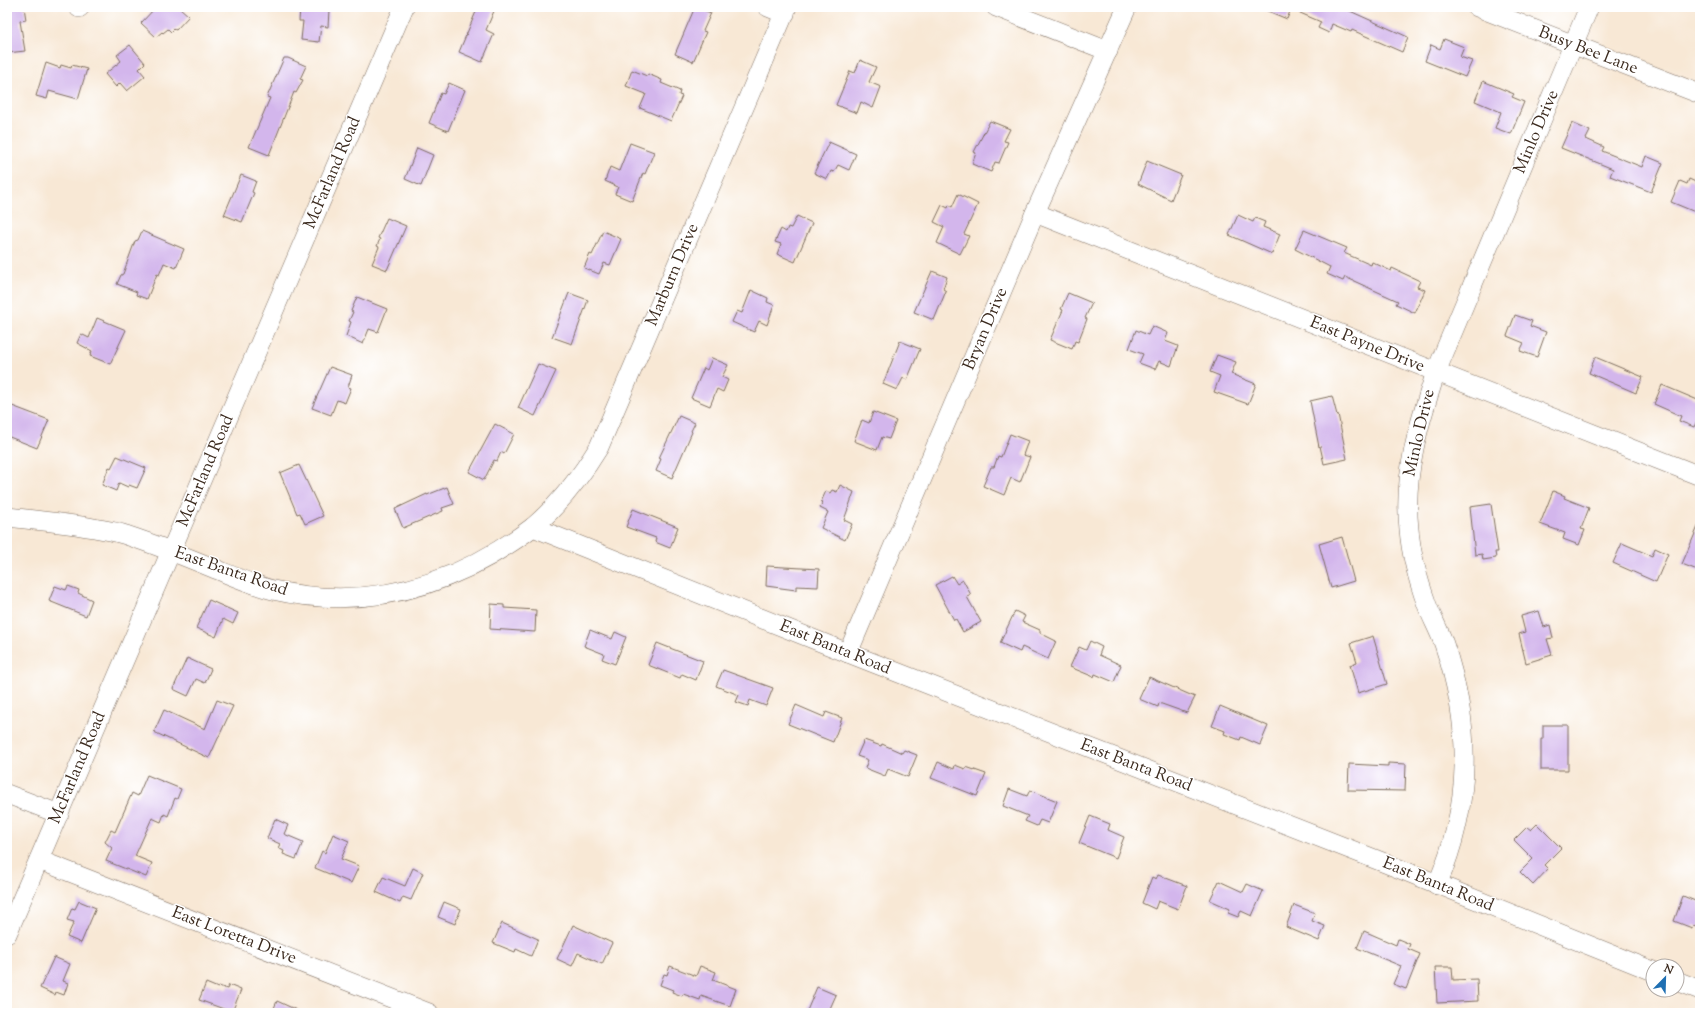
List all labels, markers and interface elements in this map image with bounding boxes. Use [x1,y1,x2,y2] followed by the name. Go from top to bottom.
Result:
[1535,21,1642,81] street label: Busy Bee Lane
[1509,86,1565,178] street label: Minlo Drive
[299,113,368,233] street label: McFarland Road
[641,220,705,330] street label: Marburn Drive
[958,284,1014,374] street label: Bryan Drive
[1306,311,1428,379] street label: East Payne Drive
[1398,387,1442,479] street label: Minlo Drive
[172,411,241,531] street label: McFarland Road
[171,541,291,603] street label: East Banta Road
[776,615,895,681] street label: East Banta Road
[44,708,113,828] street label: McFarland Road
[1077,734,1196,799] street label: East Banta Road
[1379,852,1498,918] street label: East Banta Road
[168,901,300,971] street label: East Loretta Drive
[1645,958,1685,998] north arrow
[1660,960,1676,979] text: N

